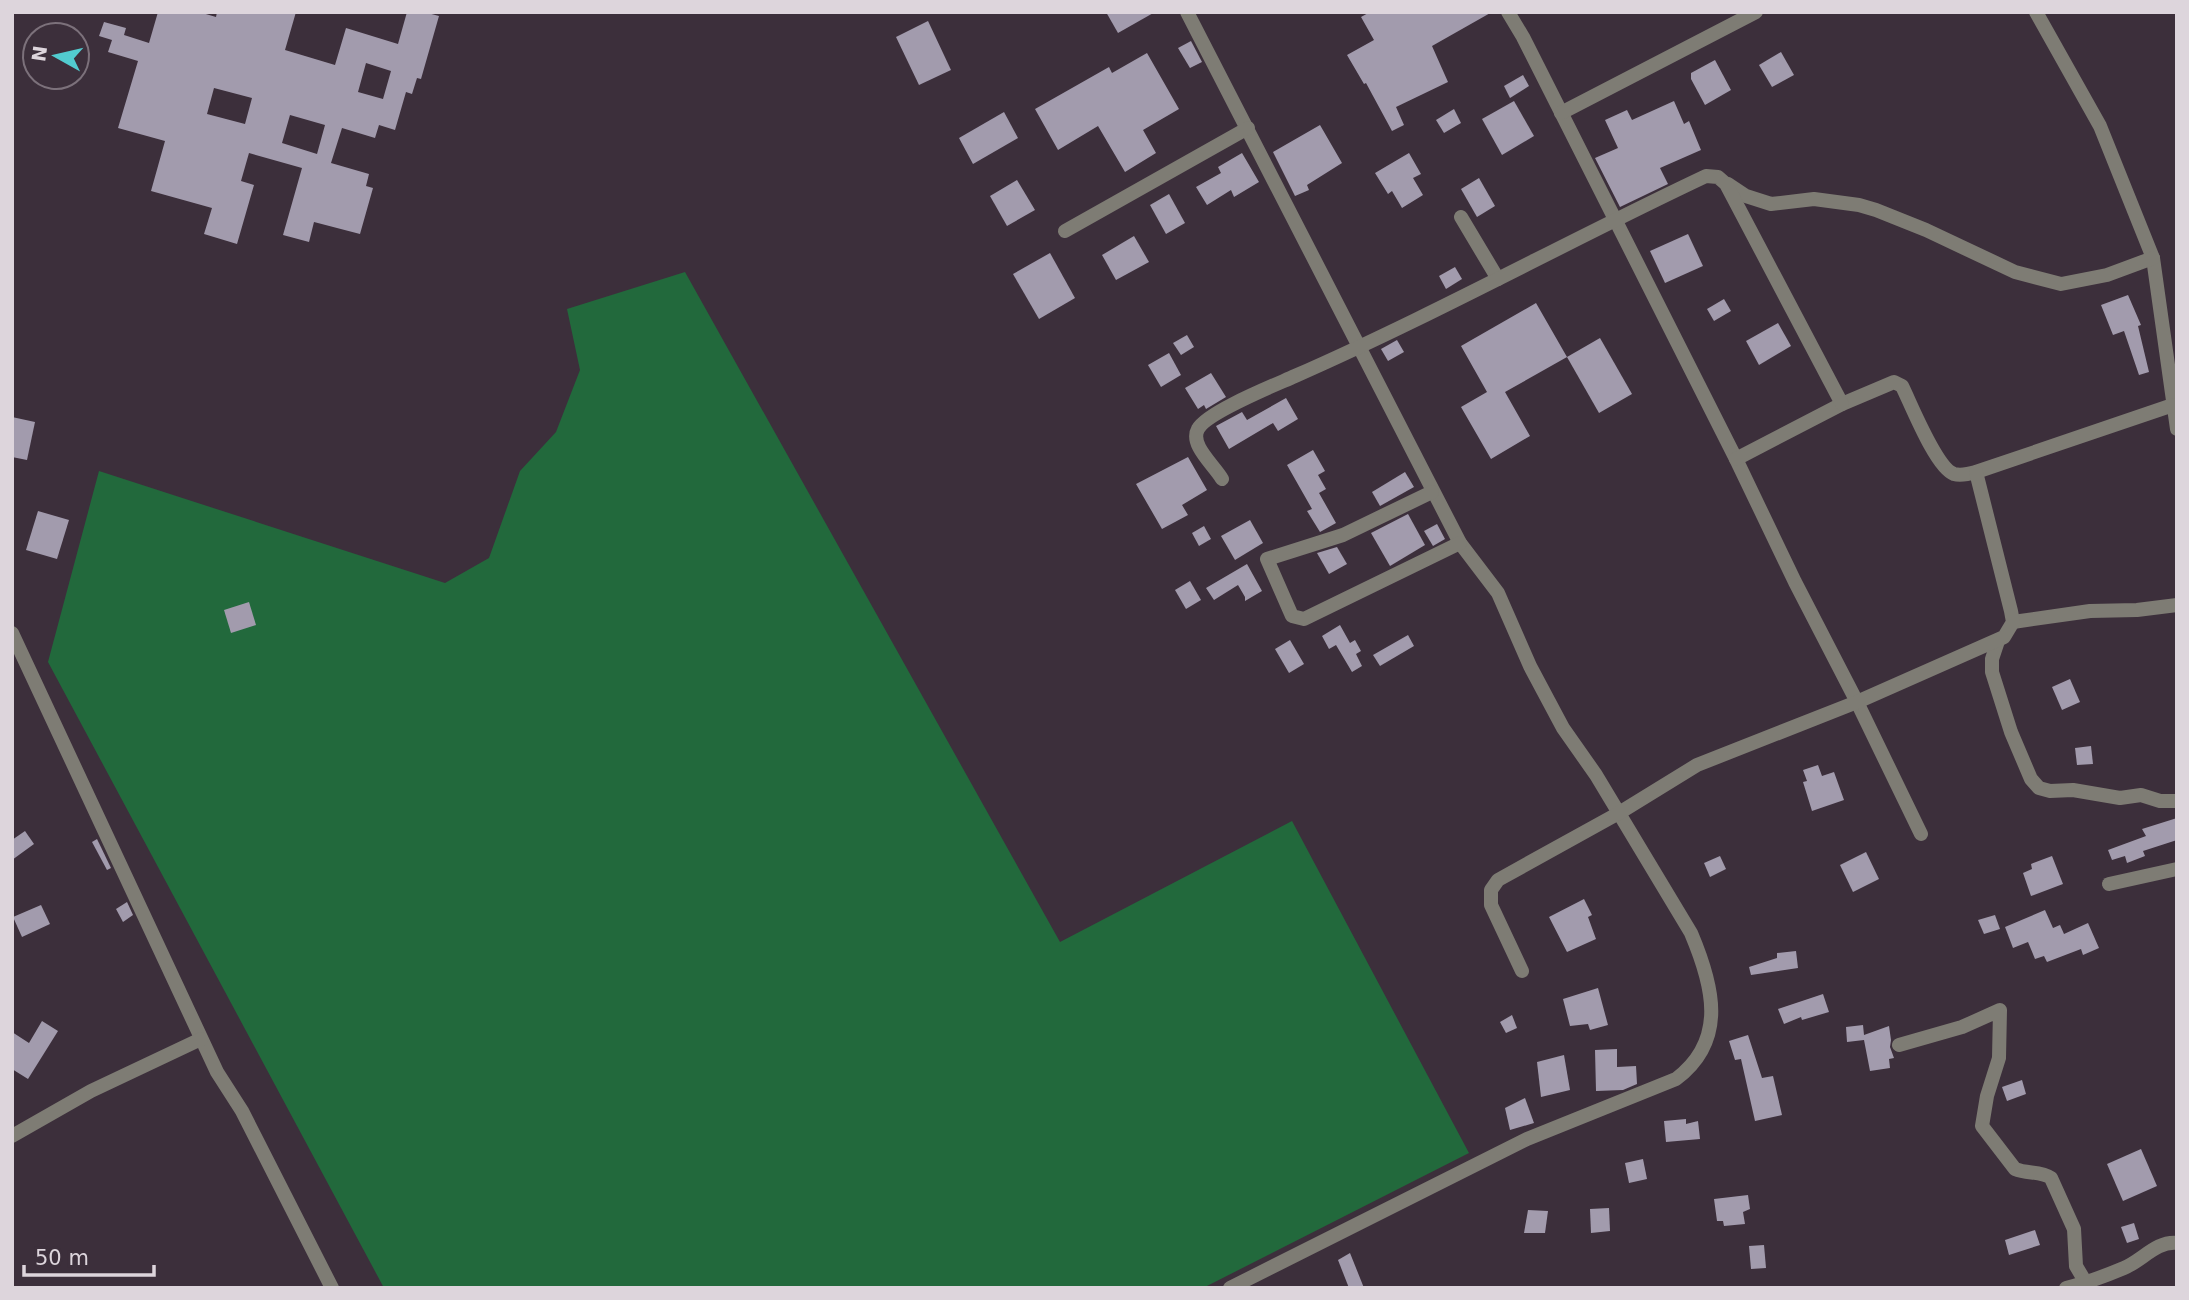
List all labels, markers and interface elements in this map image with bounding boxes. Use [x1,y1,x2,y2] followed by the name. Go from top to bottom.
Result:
[21,21,91,91] north arrow
[27,44,51,63] text: N
[24,1234,154,1278] scale bar
[35,1246,89,1270] text: 50 m

